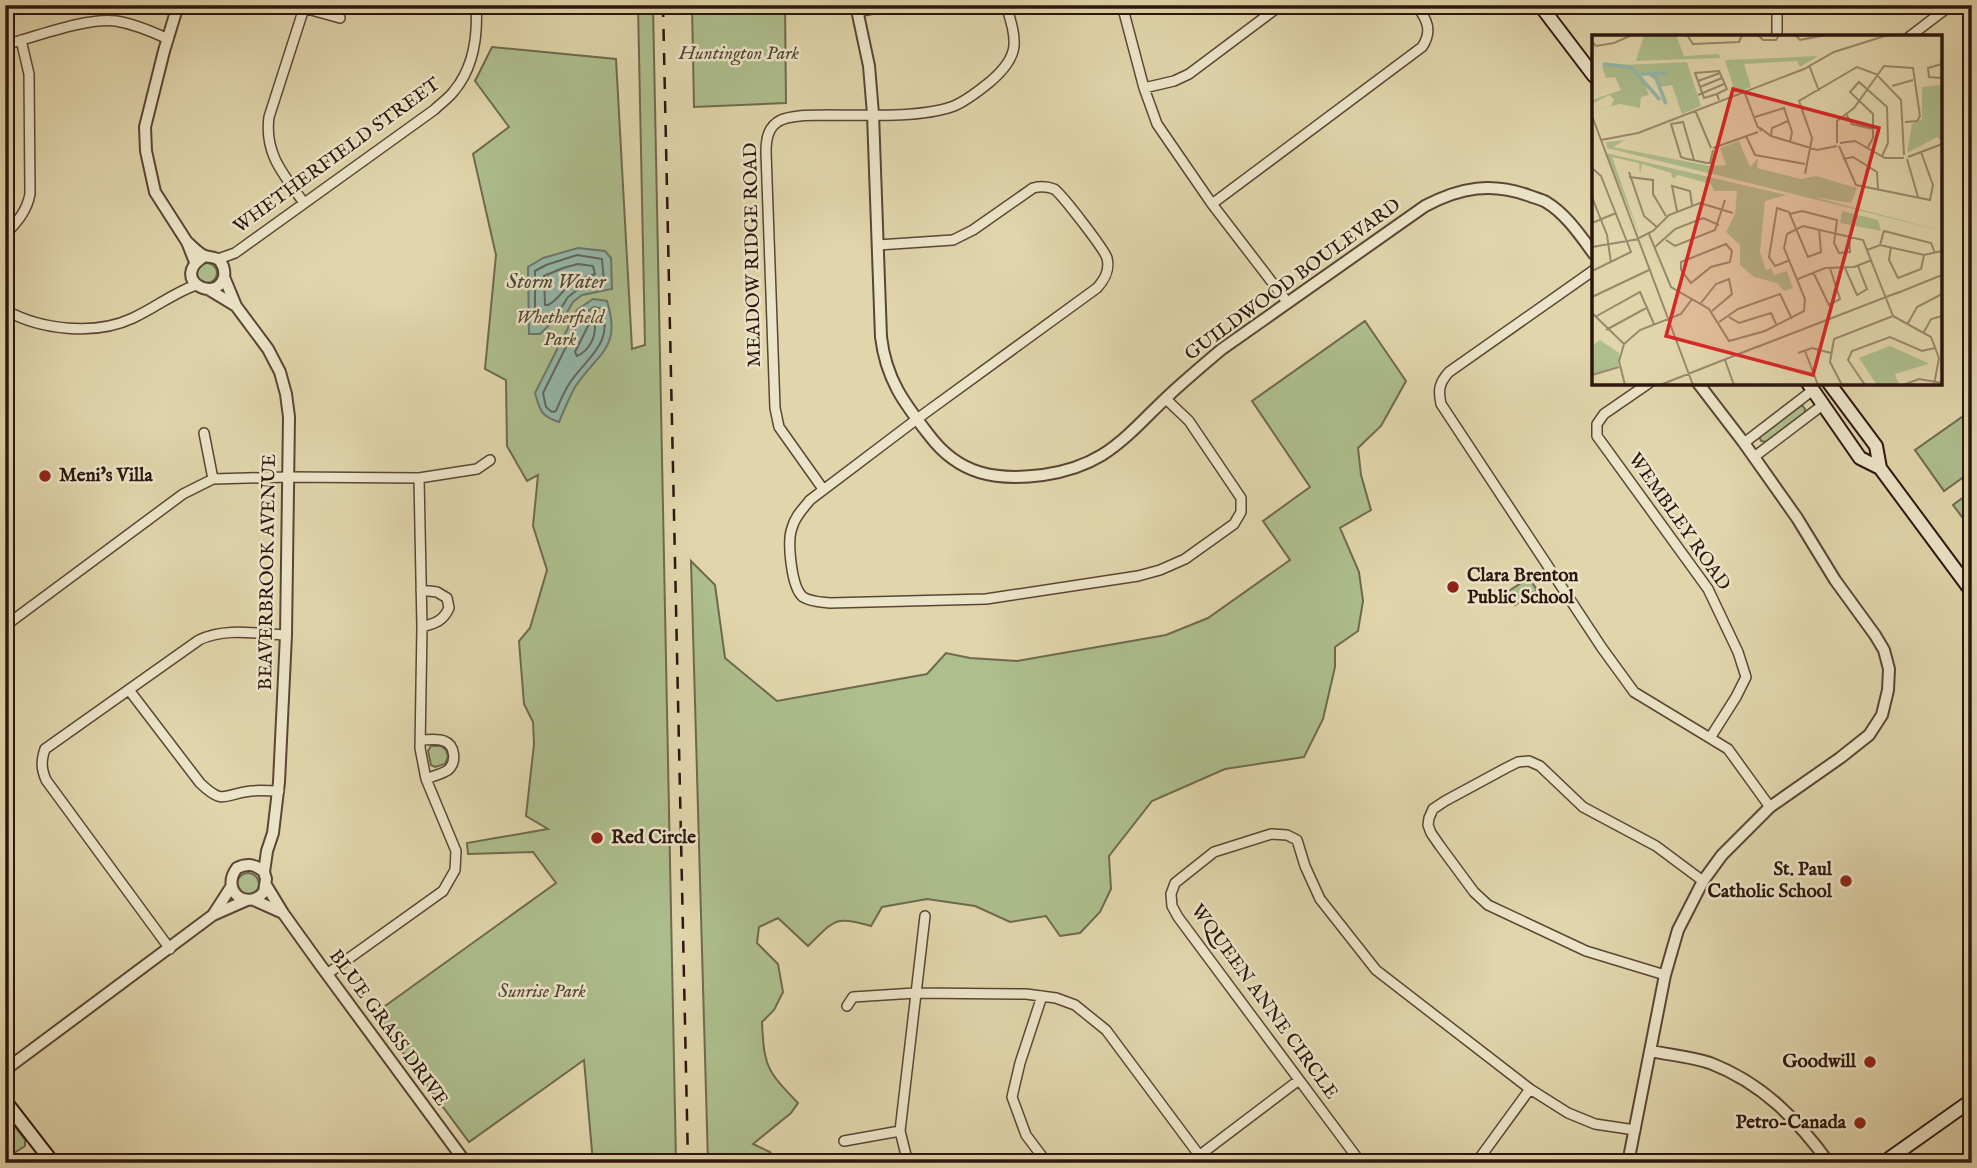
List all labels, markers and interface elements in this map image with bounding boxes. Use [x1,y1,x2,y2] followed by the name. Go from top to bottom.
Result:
[1592,35,1942,385] inset map
[678,42,800,66] park label: Huntington Park
[229,73,445,239] street label: WHETHERFIELD STREET
[739,142,767,368] street label: MEADOW RIDGE ROAD
[1180,194,1406,366] street label: GUILDWOOD BOULEVARD
[506,269,607,296] water label: Storm Water
[516,306,605,352] park label: Whetherfield Park
[1622,448,1736,596] street label: WEMBLEY ROAD
[254,453,282,691] street label: BEAVERBROOK AVENUE
[59,464,153,488] place label: Meni's Villa
[37,468,53,484] marker: Meni's Villa
[1467,564,1578,610] place label: Clara Brenton Public School
[1445,579,1461,595] marker: Clara Brenton Public School
[611,826,696,850] place label: Red Circle
[589,830,605,846] marker: Red Circle
[1707,858,1833,904] place label: St. Paul Catholic School
[1838,873,1854,889] marker: St. Paul Catholic School
[1185,900,1343,1104] street label: WQUEEN ANNE CIRCLE
[323,945,453,1111] street label: BLUE GRASS DRIVE
[498,980,586,1004] park label: Sunrise Park
[1782,1050,1857,1074] place label: Goodwill
[1862,1054,1878,1070] marker: Goodwill
[1736,1111,1847,1135] place label: Petro-Canada
[1852,1115,1868,1131] marker: Petro-Canada

